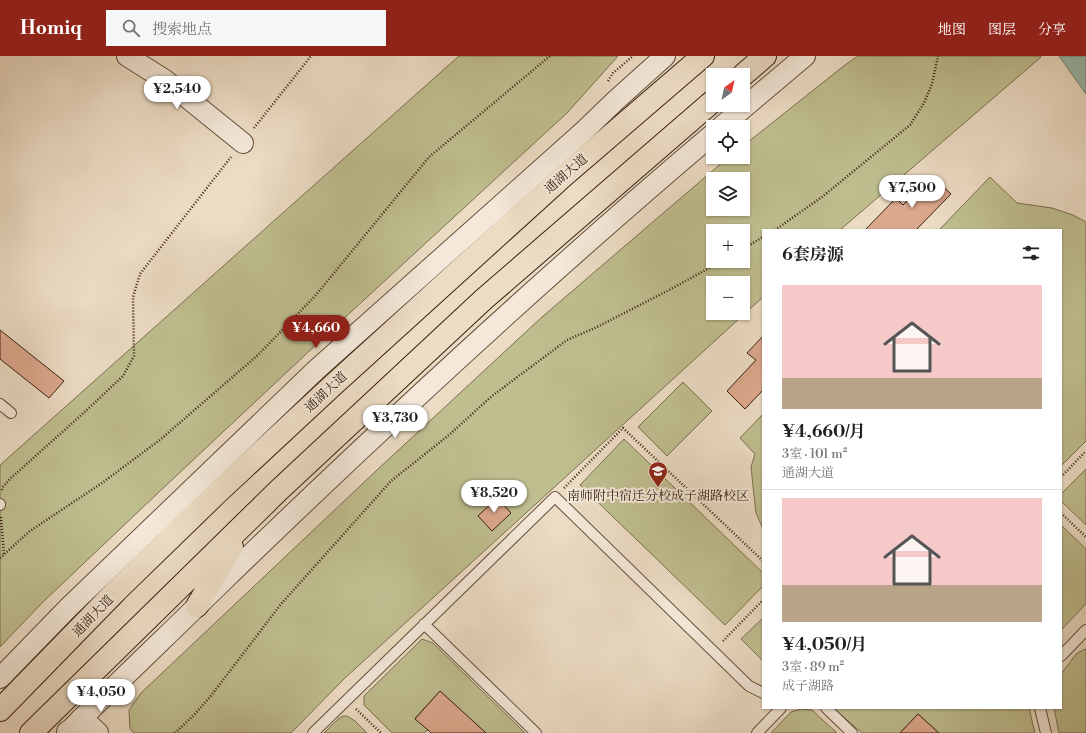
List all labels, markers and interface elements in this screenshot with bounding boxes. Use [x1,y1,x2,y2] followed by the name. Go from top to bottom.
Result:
[106,10,386,46] search box
[20,16,82,40] text: Homiq
[120,17,142,39] icon: search
[152,20,212,39] text: 搜索地点
[938,21,966,39] text: 地图
[988,21,1016,39] text: 图层
[1038,21,1066,39] text: 分享
[706,68,750,112] north arrow
[706,68,750,320] map controls
[144,76,210,110] pin: ¥2,540
[153,81,201,97] text: ¥2,540
[706,120,750,164] button: locate
[541,151,591,197] street label: 通湖大道
[706,172,750,216] button: layers
[879,175,945,209] pin: ¥7,500
[888,180,936,196] text: ¥7,500
[706,224,750,268] button: +
[1020,242,1042,264] icon: filters
[782,244,844,266] text: 6套房源
[706,276,750,320] button: −
[876,311,948,383] icon: home
[283,315,349,349] pin: ¥4,660
[292,320,340,336] text: ¥4,660
[302,368,350,416] street label: 通湖大道
[362,405,428,439] pin: ¥3,730
[372,410,418,426] text: ¥3,730
[782,421,866,443] text: ¥4,660/月
[782,446,847,462] text: 3室 · 101 m²
[647,460,669,488] school or university icon: 南师附中宿迁分校成子湖路校区
[782,465,834,481] text: 通湖大道
[461,480,527,514] pin: ¥8,520
[470,485,518,501] text: ¥8,520
[567,488,749,504] place label: 南师附中宿迁分校成子湖路校区
[876,524,948,596] icon: home
[69,592,117,640] street label: 通湖大道
[782,634,867,656] text: ¥4,050/月
[782,659,844,675] text: 3室 · 89 m²
[782,678,834,694] text: 成子湖路
[68,679,134,713] pin: ¥4,050
[76,684,126,700] text: ¥4,050

